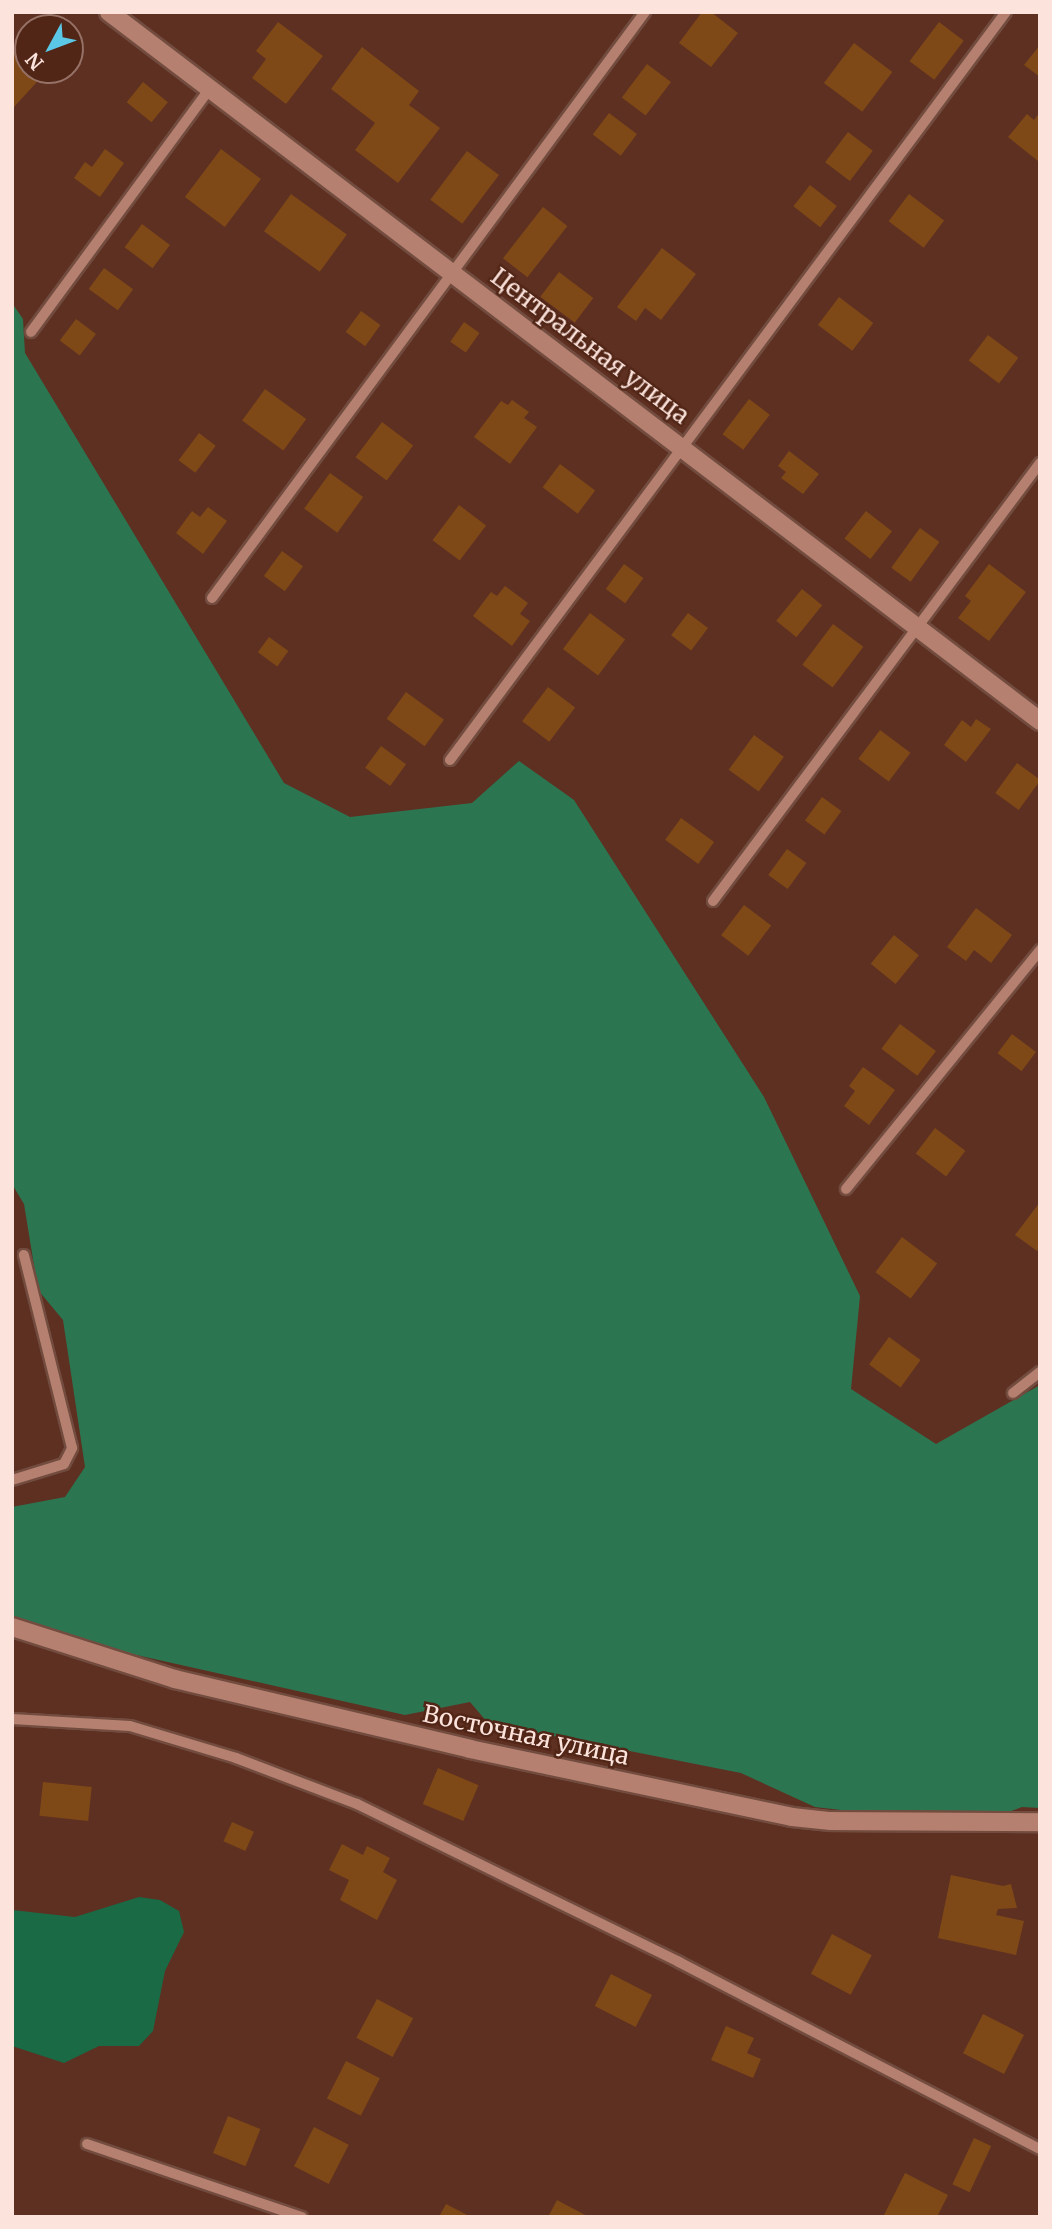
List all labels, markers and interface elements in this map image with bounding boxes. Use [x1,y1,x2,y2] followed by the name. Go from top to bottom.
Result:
[14,14,84,84] north arrow
[21,48,49,75] text: N
[485,262,695,430] street label: Центральная улица
[420,1699,632,1771] street label: Восточная улица

